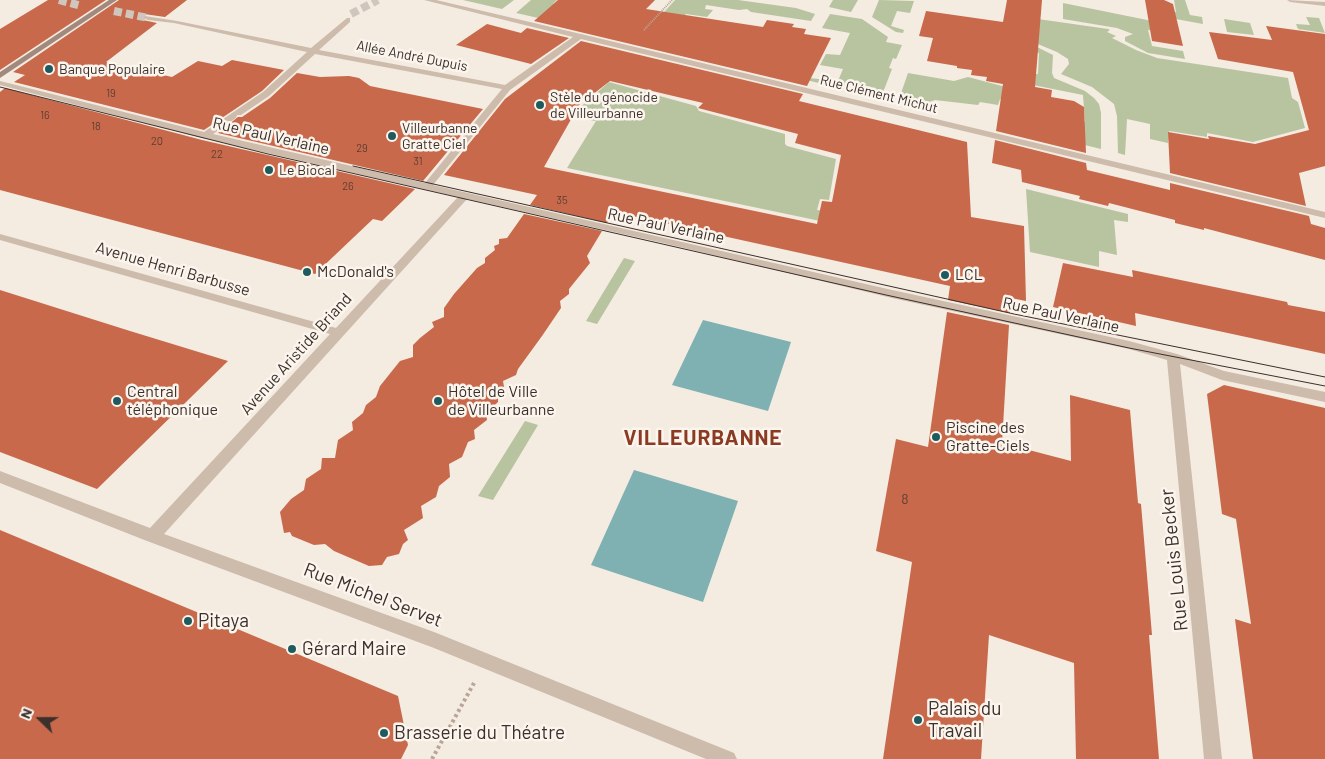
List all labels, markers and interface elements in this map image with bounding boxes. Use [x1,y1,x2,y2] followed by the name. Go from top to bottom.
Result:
[355,37,469,75] street label: Allée André Dupuis
[59,61,165,77] place label: Banque Populaire
[43,63,55,75] marker: Banque Populaire
[818,71,940,117] street label: Rue Clément Michut
[106,86,116,100] house number: 19
[550,89,658,121] place label: Stèle du génocide de Villeurbanne
[534,99,546,111] marker: Stèle du génocide de Villeurbanne
[40,108,50,122] house number: 16
[211,113,331,159] street label: Rue Paul Verlaine
[91,119,101,133] house number: 18
[402,120,478,152] place label: Villeurbanne Gratte Ciel
[386,130,398,142] marker: Villeurbanne Gratte Ciel
[151,134,163,148] house number: 20
[356,141,368,155] house number: 29
[211,147,223,161] house number: 22
[413,154,423,168] house number: 31
[279,162,335,178] place label: Le Biocal
[263,164,275,176] marker: Le Biocal
[342,179,354,193] house number: 26
[556,193,568,207] house number: 35
[606,204,726,248] street label: Rue Paul Verlaine
[94,238,252,300] street label: Avenue Henri Barbusse
[317,262,394,282] place label: McDonald's
[955,265,983,285] place label: LCL
[301,266,313,278] marker: McDonald's
[939,269,951,281] marker: LCL
[236,289,356,419] street label: Avenue Aristide Briand
[1001,293,1121,337] street label: Rue Paul Verlaine
[127,382,218,420] place label: Central téléphonique
[448,382,555,420] place label: Hôtel de Ville de Villeurbanne
[111,395,123,407] marker: Central téléphonique
[432,395,444,407] marker: Hôtel de Ville de Villeurbanne
[946,418,1030,456] place label: Piscine des Gratte-Ciels
[622,425,784,451] district label: VILLEURBANNE
[930,431,942,443] marker: Piscine des Gratte-Ciels
[1155,488,1193,632] street label: Rue Louis Becker
[901,491,909,507] house number: 8
[300,558,446,632] street label: Rue Michel Servet
[198,610,249,632] place label: Pitaya
[182,615,194,627] marker: Pitaya
[302,638,406,660] place label: Gérard Maire
[286,643,298,655] marker: Gérard Maire
[15,694,65,744] north arrow
[928,698,1001,742] place label: Palais du Travail
[16,706,35,721] text: N
[912,714,924,726] marker: Palais du Travail
[394,722,565,744] place label: Brasserie du Théatre
[378,727,390,739] marker: Brasserie du Théatre

